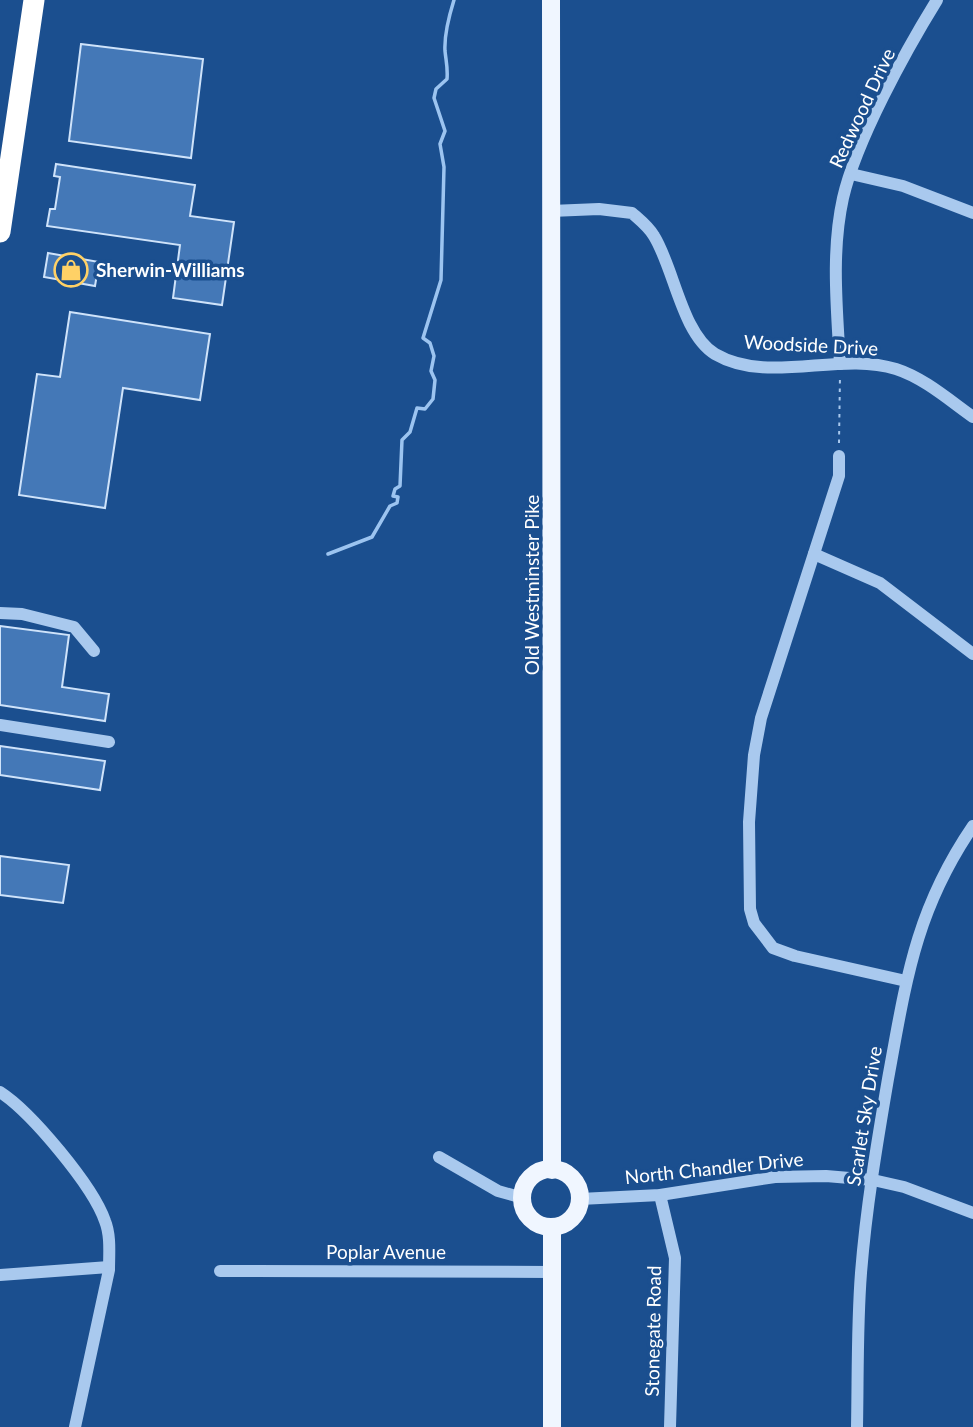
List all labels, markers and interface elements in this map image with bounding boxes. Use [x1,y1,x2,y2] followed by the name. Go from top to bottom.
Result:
[824,44,899,171] street label: Redwood Drive
[52,251,90,289] shop icon: Sherwin-Williams
[96,258,245,281] place label: Sherwin-Williams
[743,329,879,360] street label: Woodside Drive
[520,495,543,675] street label: Old Westminster Pike
[841,1044,886,1187] street label: Scarlet Sky Drive
[624,1147,804,1188] street label: North Chandler Drive
[326,1240,446,1263] street label: Poplar Avenue
[640,1265,665,1397] street label: Stonegate Road

